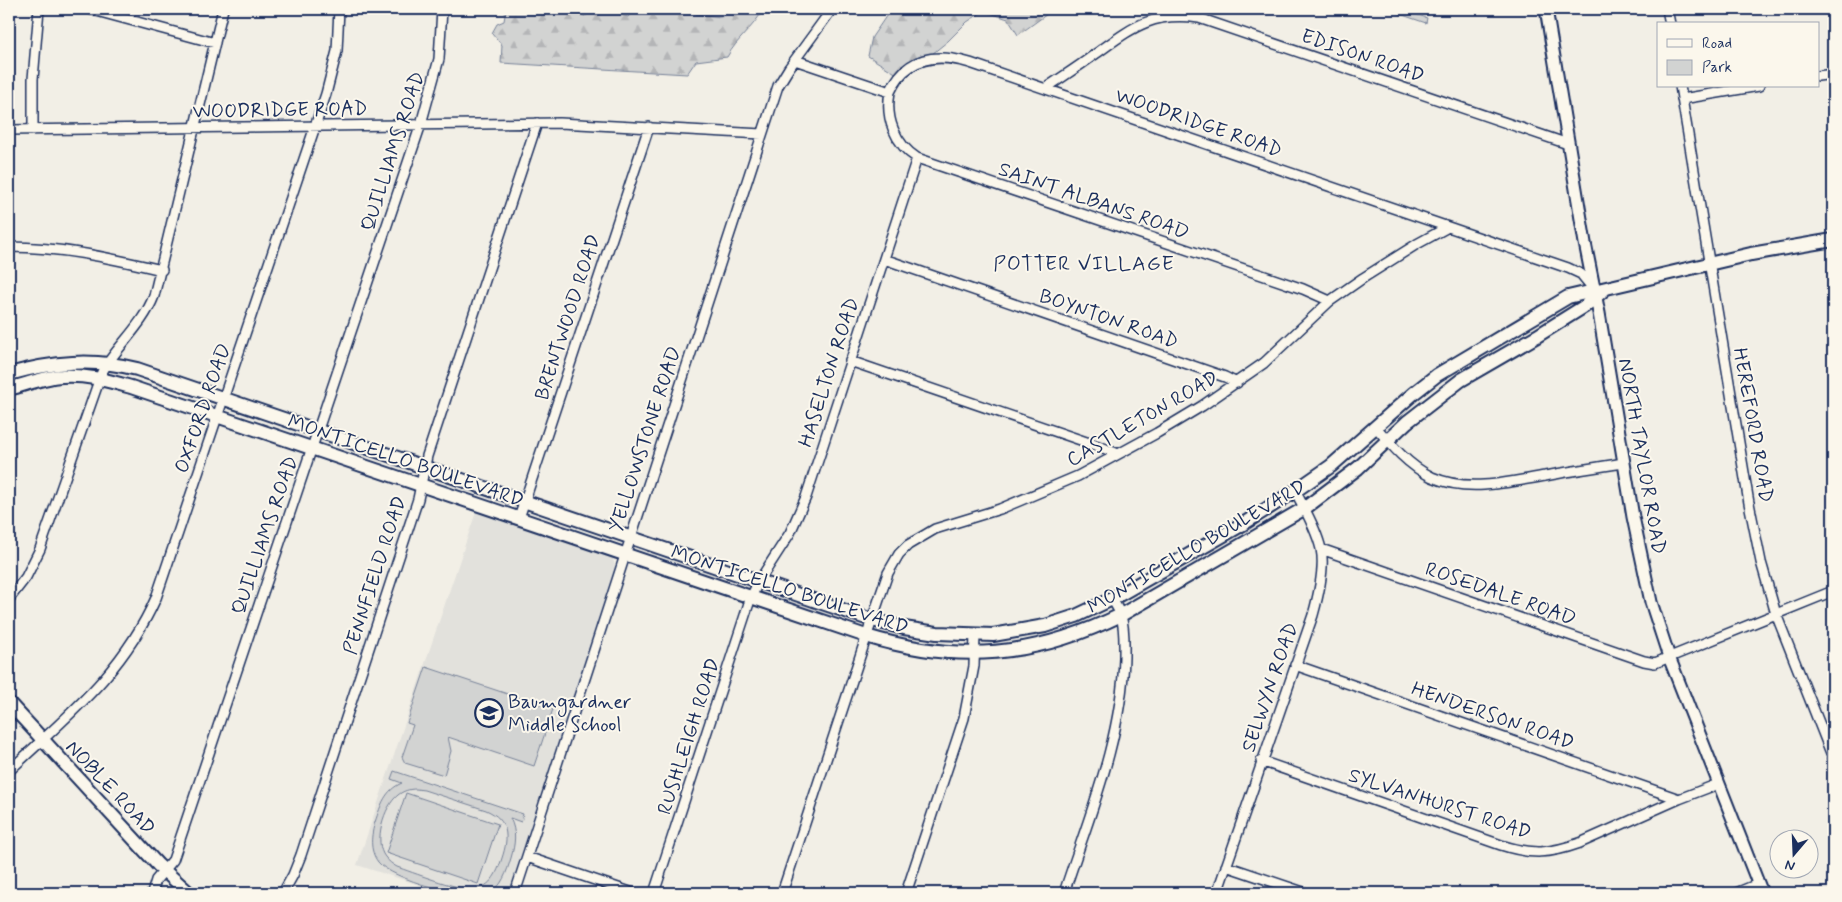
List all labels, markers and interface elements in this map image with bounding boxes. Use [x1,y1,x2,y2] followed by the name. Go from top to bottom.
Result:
[1657,22,1820,88] legend
[1297,23,1428,90] street label: EDISON ROAD
[1702,34,1732,54] text: Road
[1702,58,1732,78] text: Park
[355,68,432,235] street label: QUILLIAMS ROAD
[1111,82,1286,165] street label: WOODRIDGE ROAD
[192,95,368,126] street label: WOODRIDGE ROAD
[995,156,1192,247] street label: SAINT ALBANS ROAD
[529,231,608,404] street label: BRENTWOOD ROAD
[993,250,1175,278] district label: POTTER VILLAGE
[1035,283,1182,356] street label: BOYNTON ROAD
[793,294,866,451] street label: HASELTON ROAD
[169,340,238,477] street label: OXFORD ROAD
[603,343,688,536] street label: YELLOWSTONE ROAD
[1726,346,1779,505] street label: HEREFORD ROAD
[1611,356,1672,556] street label: NORTH TAYLOR ROAD
[1062,365,1223,474] street label: CASTLETON ROAD
[284,408,527,515] street label: MONTICELLO BOULEVARD
[226,453,305,618] street label: QUILLIAMS ROAD
[1083,474,1311,621] street label: MONTICELLO BOULEVARD
[337,493,414,658] street label: PENNFIELD ROAD
[667,539,912,642] street label: MONTICELLO BOULEVARD
[1422,556,1580,633] street label: ROSEDALE ROAD
[1236,619,1305,756] street label: SELWYN ROAD
[651,655,727,818] street label: RUSHLEIGH ROAD
[1408,676,1578,757] street label: HENDERSON ROAD
[508,689,632,739] place label: Baumgardner Middle School
[474,698,504,728] school or university icon: Baumgardner Middle School
[59,735,161,841] street label: NOBLE ROAD
[1345,762,1534,847] street label: SYLVANHURST ROAD
[1770,830,1820,880] north arrow
[1783,855,1797,875] text: N

